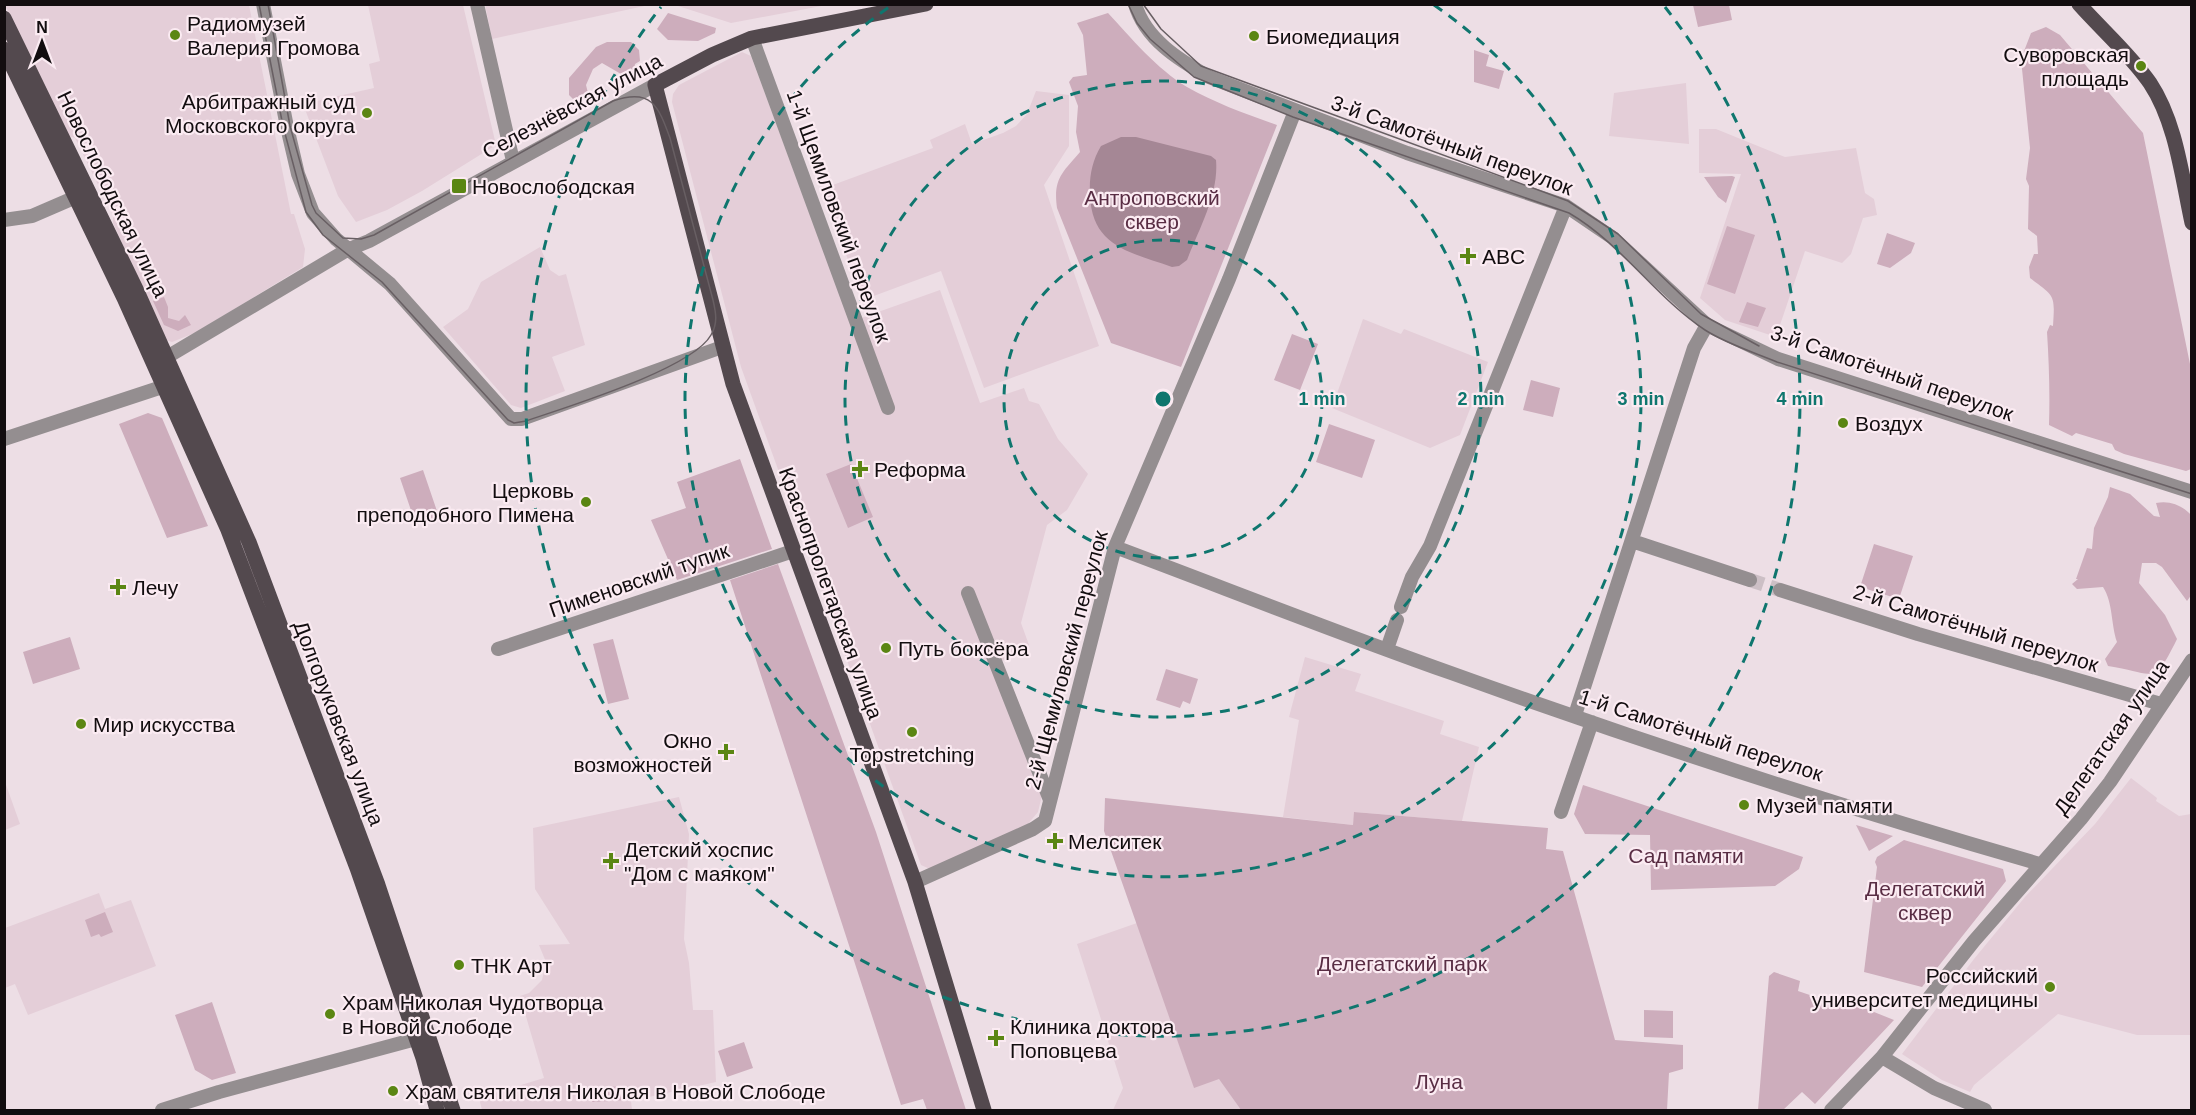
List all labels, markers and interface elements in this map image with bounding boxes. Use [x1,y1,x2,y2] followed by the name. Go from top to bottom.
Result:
[12,12,72,72] north arrow
[187,12,360,59] place label: Радиомузей Валерия Громова
[36,19,48,36] text: N
[1266,25,1400,48] place label: Биомедиация
[168,28,182,42] marker: Радиомузей Валерия Громова
[1247,29,1261,43] marker: Биомедиация
[2003,43,2129,90] place label: Суворовская площадь
[478,49,666,163] street label: Селезнёвская улица
[2134,59,2148,73] marker: Суворовская площадь
[782,86,896,346] street label: 1-й Щемиловский переулок
[53,87,173,301] street label: Новослободская улица
[165,90,355,137] place label: Арбитражный суд Московского округа
[1328,91,1577,200] street label: 3-й Самотёчный переулок
[360,106,374,120] marker: Арбитражный суд Московского округа
[472,175,635,198] place label: Новослободская
[450,177,468,195] marker: Новослободская
[1084,186,1220,233] park label: Антроповский сквер
[1482,245,1525,268] place label: ABC
[1459,247,1477,265] marker: ABC
[1768,321,2017,426] street label: 3-й Самотёчный переулок
[1153,389,1173,409] centre of rings
[1298,389,1346,409] text: 1 min
[1457,389,1505,409] text: 2 min
[1617,389,1665,409] text: 3 min
[1776,389,1824,409] text: 4 min
[1855,412,1923,435] place label: Воздух
[1836,416,1850,430] marker: Воздух
[874,458,966,481] place label: Реформа
[851,460,869,478] marker: Реформа
[775,464,887,722] street label: Краснопролетарская улица
[357,479,574,526] place label: Церковь преподобного Пимена
[579,495,593,509] marker: Церковь преподобного Пимена
[1020,527,1112,792] street label: 2-й Щемиловский переулок
[546,538,733,622] street label: Пименовский тупик
[132,576,179,599] place label: Лечу
[109,578,127,596] marker: Лечу
[1851,580,2102,677] street label: 2-й Самотёчный переулок
[289,617,389,829] street label: Долгоруковская улица
[898,637,1029,660] place label: Путь боксёра
[879,641,893,655] marker: Путь боксёра
[2049,655,2173,819] street label: Делегатская улица
[1576,685,1827,786] street label: 1-й Самотёчный переулок
[93,713,235,736] place label: Мир искусства
[74,717,88,731] marker: Мир искусства
[905,725,919,739] marker: Topstretching
[574,729,712,776] place label: Окно возможностей
[717,743,735,761] marker: Окно возможностей
[850,743,974,766] place label: Topstretching
[1756,794,1893,817] place label: Музей памяти
[1737,798,1751,812] marker: Музей памяти
[1068,830,1162,853] place label: Мелситек
[1046,832,1064,850] marker: Мелситек
[624,838,775,885] place label: Детский хоспис "Дом с маяком"
[1628,844,1744,867] park label: Сад памяти
[602,852,620,870] marker: Детский хоспис "Дом с маяком"
[1865,877,1985,924] park label: Делегатский сквер
[1317,952,1488,975] park label: Делегатский парк
[471,954,552,977] place label: ТНК Арт
[452,958,466,972] marker: ТНК Арт
[1812,964,2038,1011] place label: Российский университет медицины
[2043,980,2057,994] marker: Российский университет медицины
[342,991,604,1038] place label: Храм Николая Чудотворца в Новой Слободе
[323,1007,337,1021] marker: Храм Николая Чудотворца в Новой Слободе
[1010,1015,1175,1062] place label: Клиника доктора Поповцева
[987,1029,1005,1047] marker: Клиника доктора Поповцева
[1415,1070,1463,1093] park label: Луна
[405,1080,826,1103] place label: Храм святителя Николая в Новой Слободе
[386,1084,400,1098] marker: Храм святителя Николая в Новой Слободе

